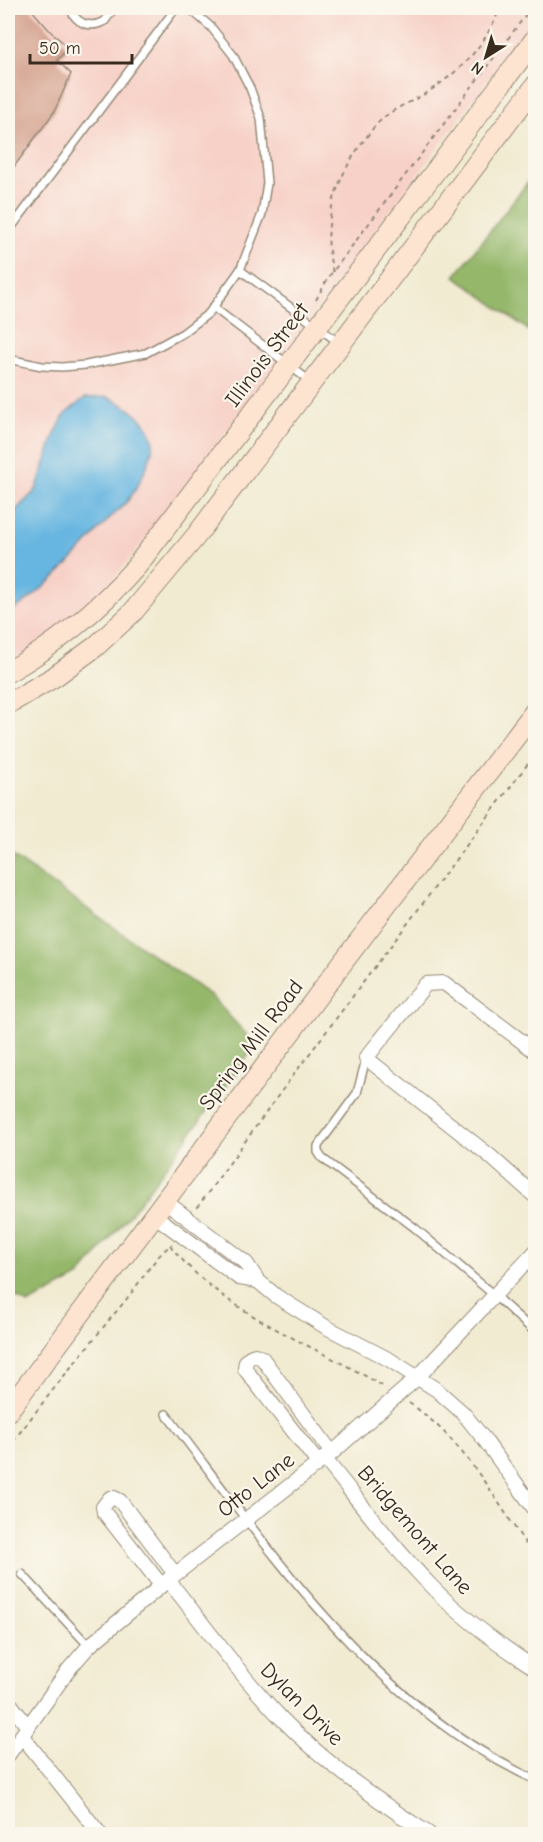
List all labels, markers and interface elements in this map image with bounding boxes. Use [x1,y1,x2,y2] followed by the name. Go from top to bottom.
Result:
[30,27,132,65] scale bar
[456,27,516,87] north arrow
[39,38,81,59] text: 50 m
[468,58,487,79] text: N
[219,297,315,412] street label: Illinois Street
[193,975,309,1115] street label: Spring Mill Road
[212,1447,300,1523] street label: Otto Lane
[352,1460,478,1600] street label: Bridgemont Lane
[255,1657,349,1751] street label: Dylan Drive

